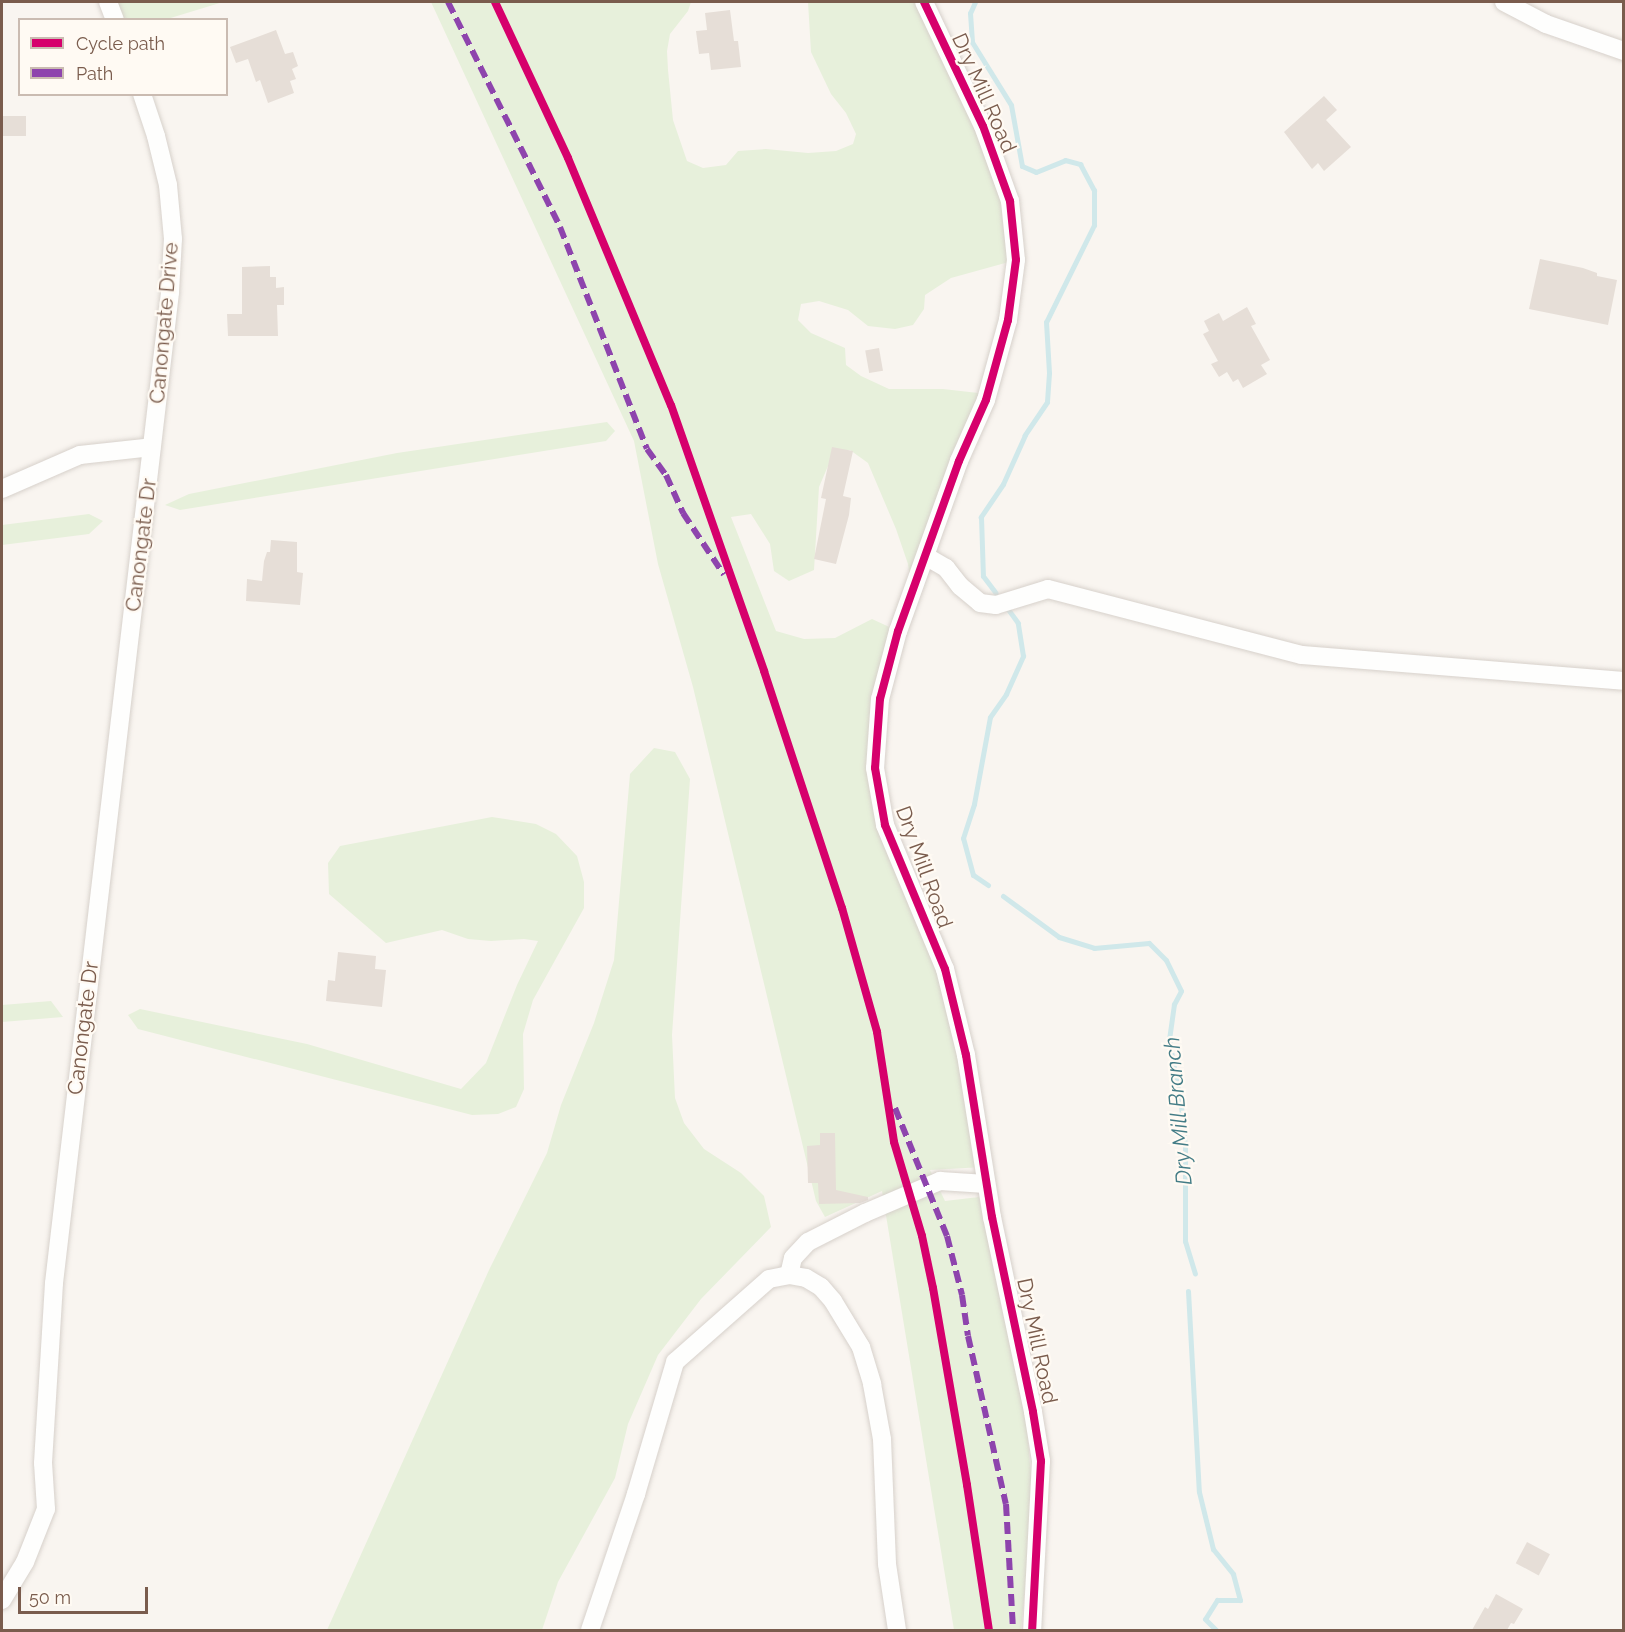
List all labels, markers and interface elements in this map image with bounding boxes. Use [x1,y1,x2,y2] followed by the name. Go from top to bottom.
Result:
[18,18,228,96] legend
[946,29,1022,157] street label: Dry Mill Road
[76,33,165,54] text: Cycle path
[76,63,113,84] text: Path
[144,241,184,405] street label: Canongate Drive
[120,477,162,613] street label: Canongate Dr
[890,802,958,932] street label: Dry Mill Road
[62,960,104,1096] street label: Canongate Dr
[1158,1035,1198,1187] water label: Dry Mill Branch
[1011,1275,1063,1407] street label: Dry Mill Road
[21,1575,152,1613] scale bar
[29,1587,71,1608] text: 50 m

